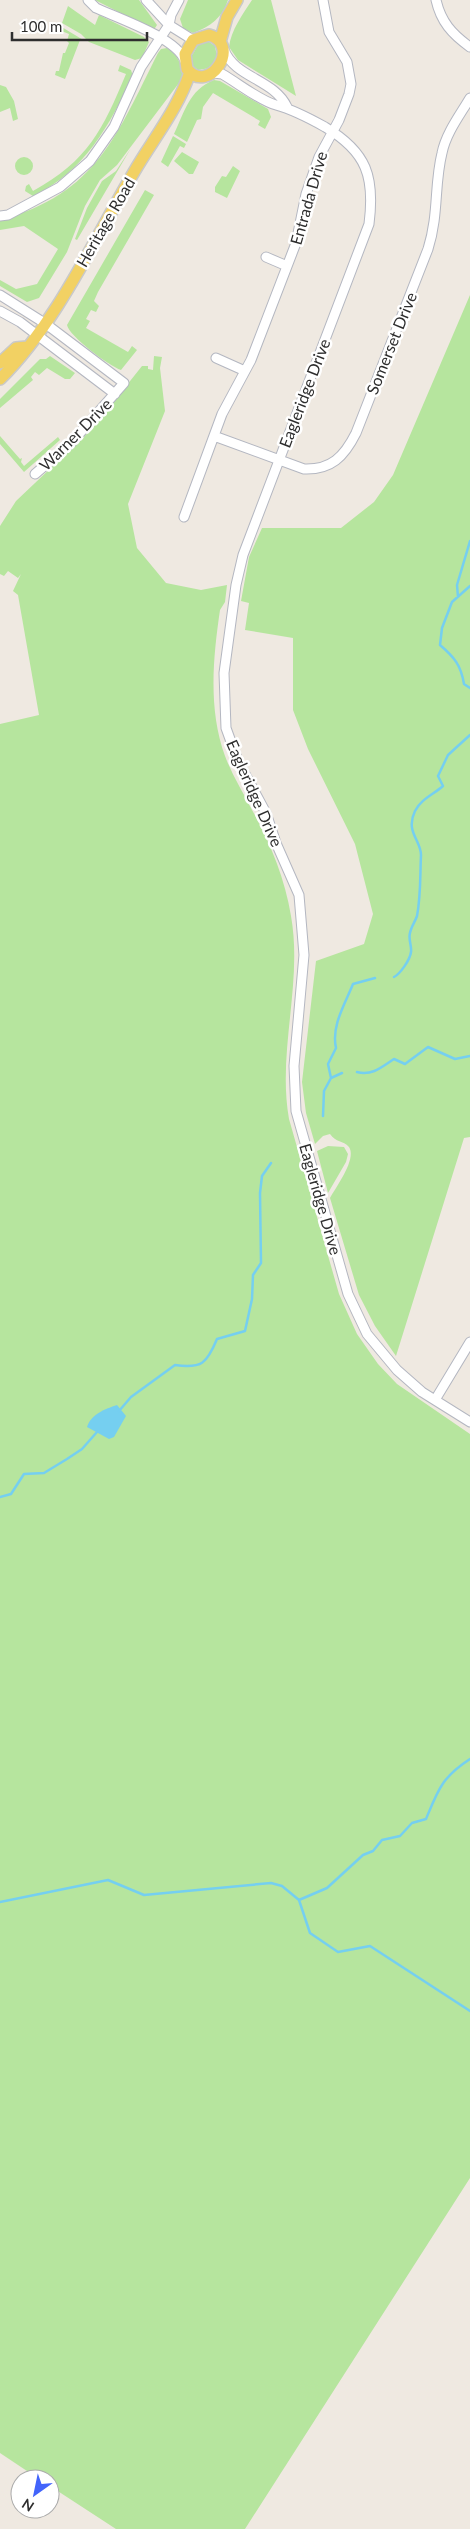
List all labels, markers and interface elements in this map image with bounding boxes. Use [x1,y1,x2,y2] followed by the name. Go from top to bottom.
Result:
[12,10,148,42] scale bar
[20,17,62,35] text: 100 m
[286,149,330,247] street label: Entrada Drive
[72,174,138,270] street label: Heritage Road
[362,289,420,397] street label: Somerset Drive
[274,336,334,450] street label: Eagleridge Drive
[35,394,115,474] street label: Warner Drive
[223,737,287,849] street label: Eagleridge Drive
[296,1141,346,1257] street label: Eagleridge Drive
[10,2469,60,2519] north arrow
[18,2495,37,2515] text: N

